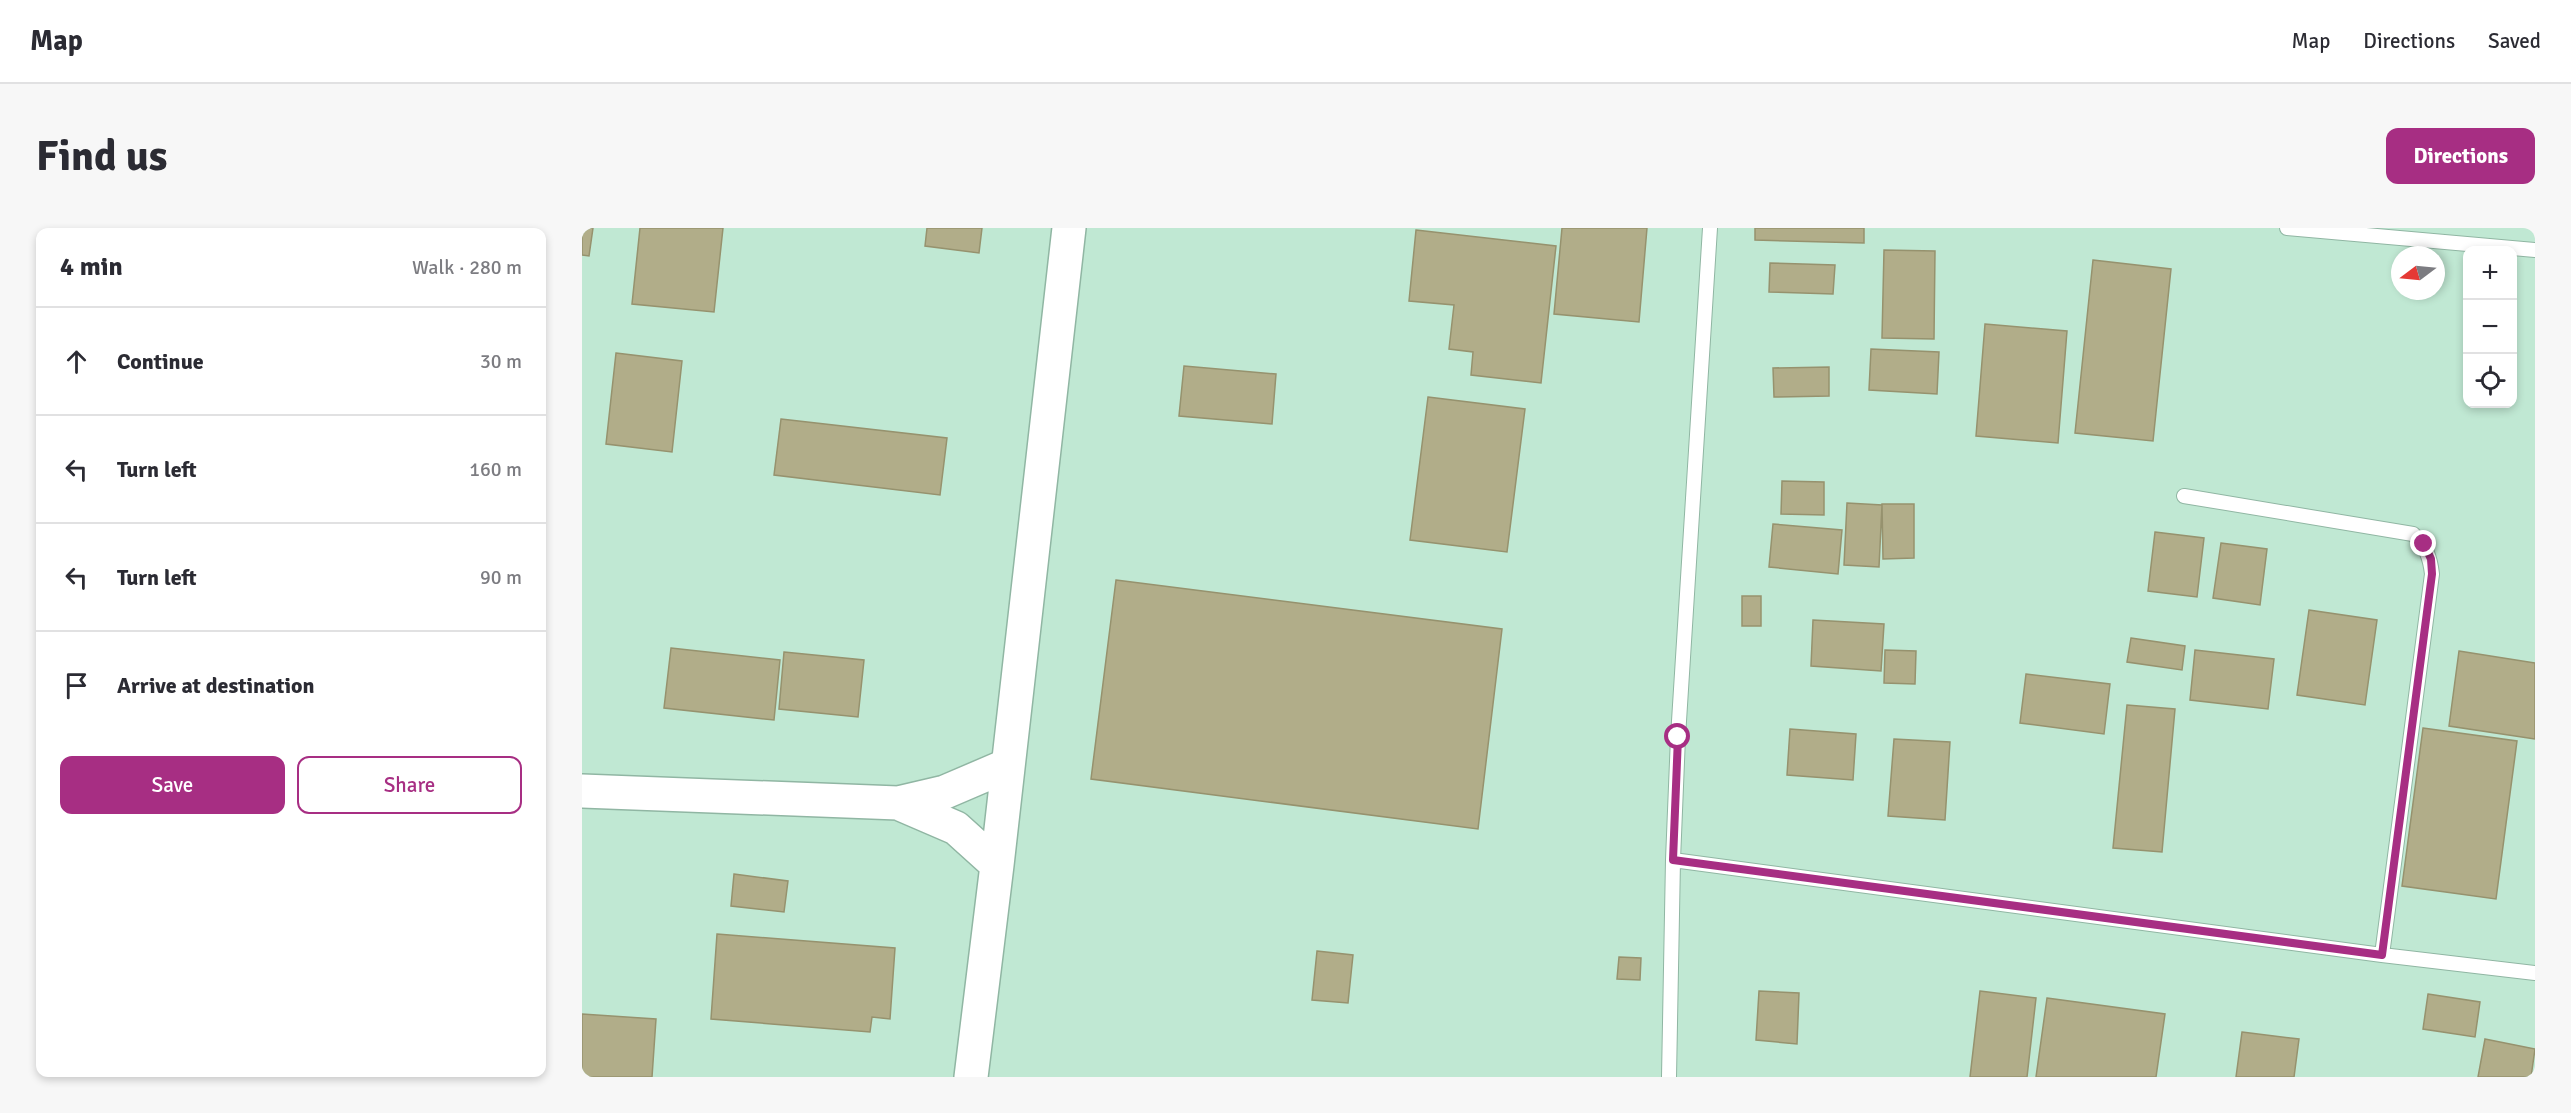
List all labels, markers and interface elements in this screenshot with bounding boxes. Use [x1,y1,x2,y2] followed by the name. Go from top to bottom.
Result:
[30,24,83,58] text: Map
[2292,28,2330,54] text: Map
[2363,28,2455,54] text: Directions
[2488,28,2541,54] text: Saved
[2386,128,2535,184] button: Directions
[36,131,167,182] text: Find us
[2391,246,2445,300] north arrow
[2463,246,2517,408] map controls
[2463,246,2517,300] button: +
[60,251,123,283] text: 4 min
[412,255,522,280] text: Walk · 280 m
[2463,300,2517,354] button: −
[60,345,93,378] icon: ahead
[117,348,204,375] text: Continue
[480,349,522,374] text: 30 m
[2463,354,2517,408] button: locate
[60,453,93,486] icon: left
[117,456,197,483] text: Turn left
[469,457,522,482] text: 160 m
[2410,530,2436,556] route end
[60,561,93,594] icon: left
[117,564,197,591] text: Turn left
[480,565,522,590] text: 90 m
[60,669,93,702] icon: arrive
[117,672,314,699] text: Arrive at destination
[1664,723,1690,749] route start
[60,756,285,814] button: Save
[297,756,522,814] button: Share

